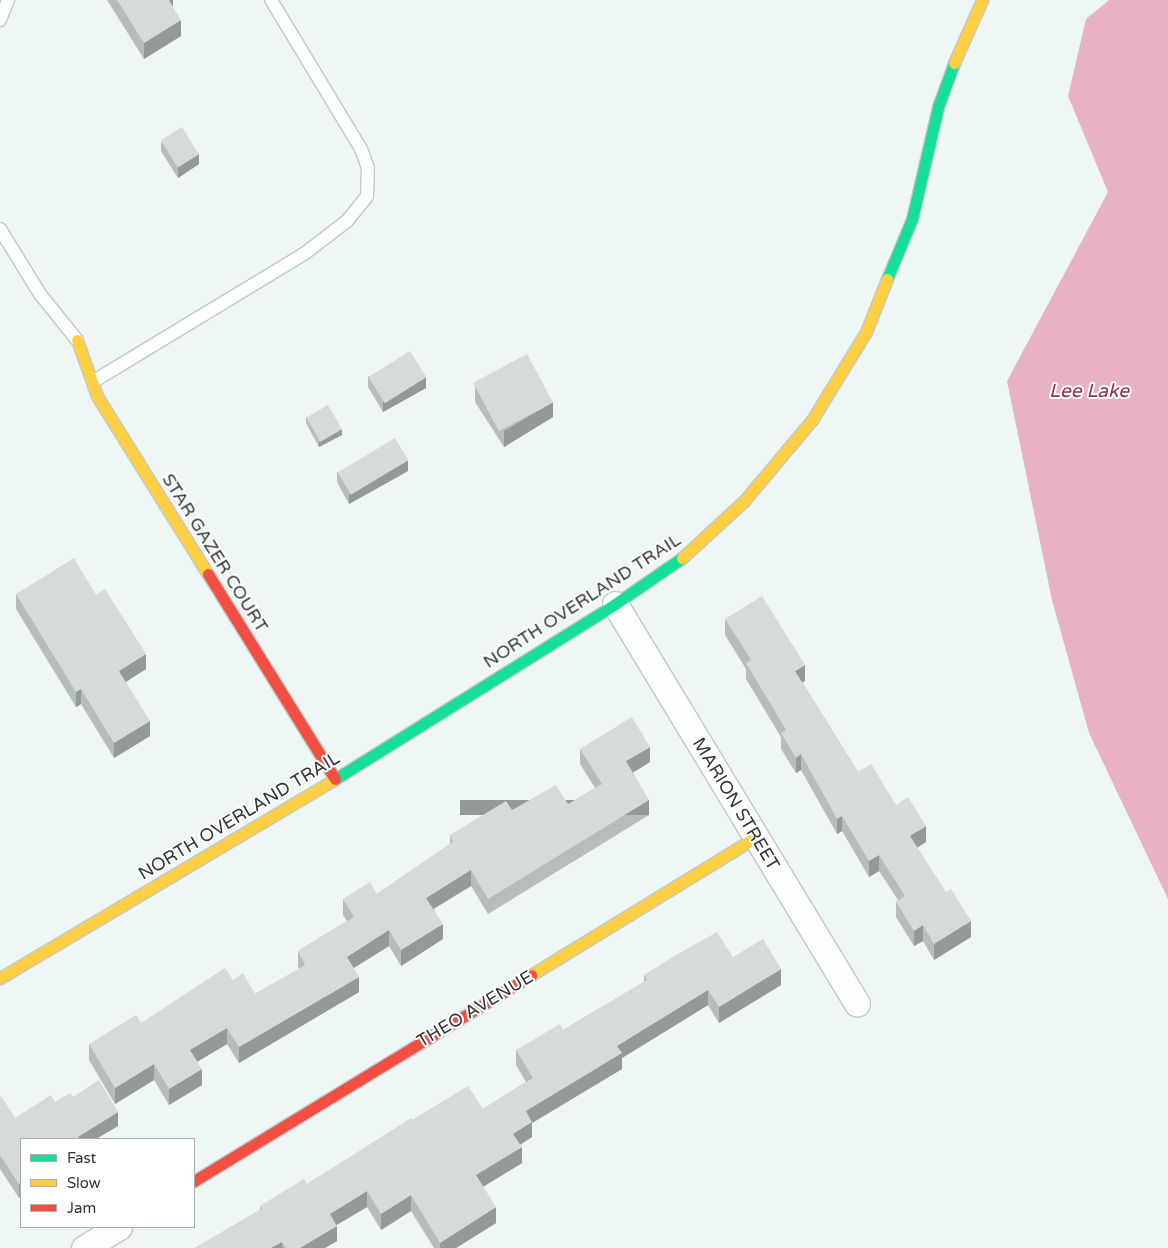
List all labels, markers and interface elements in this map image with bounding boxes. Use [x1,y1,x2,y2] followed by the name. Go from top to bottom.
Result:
[1049,381,1129,403] water label: Lee Lake
[157,470,273,636] street label: STAR GAZER COURT
[479,529,685,673] street label: NORTH OVERLAND TRAIL
[688,734,784,874] street label: MARION STREET
[134,747,344,885] street label: NORTH OVERLAND TRAIL
[413,966,537,1052] street label: THEO AVENUE
[20,1138,195,1228] legend
[67,1149,96,1167] text: Fast
[67,1174,101,1192] text: Slow
[67,1199,96,1217] text: Jam

